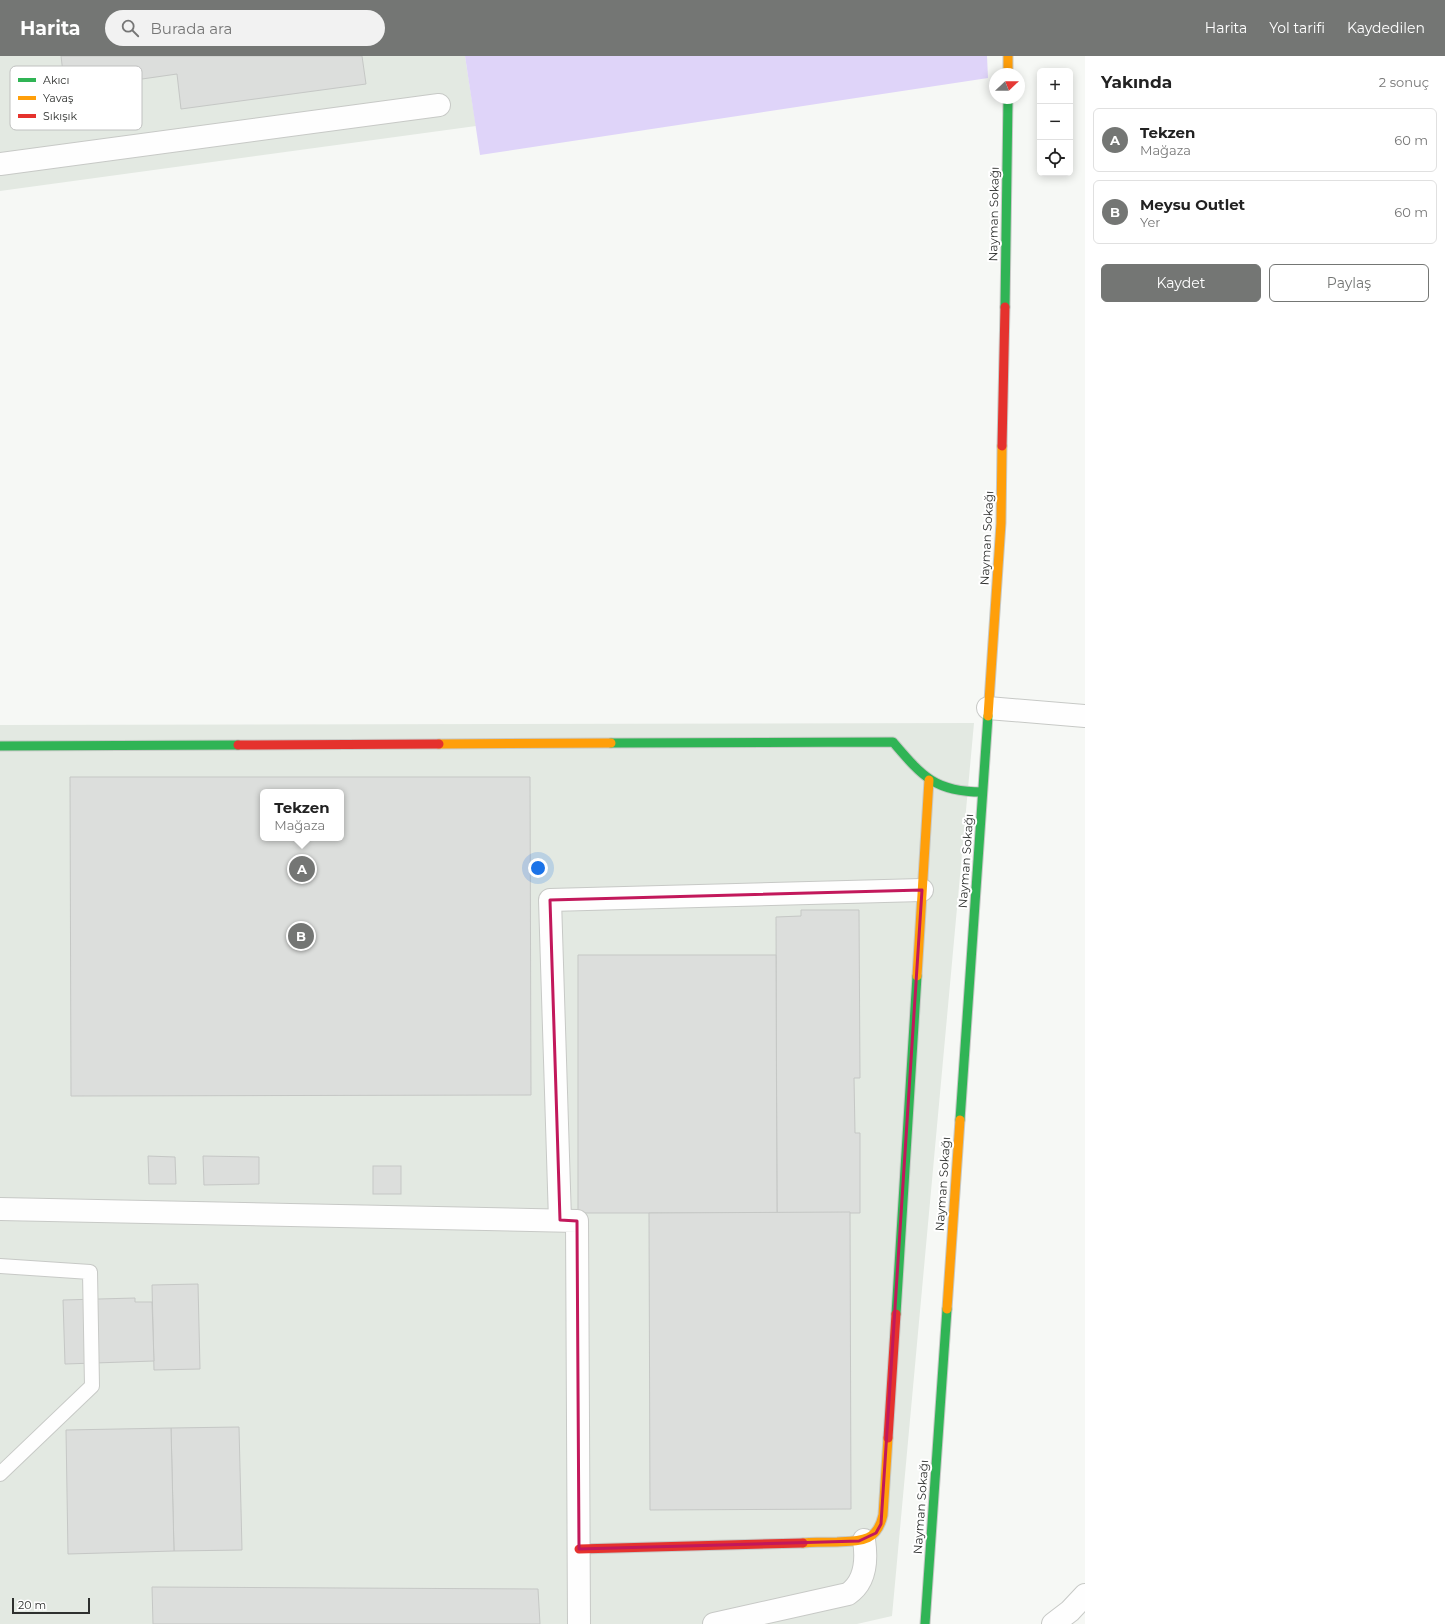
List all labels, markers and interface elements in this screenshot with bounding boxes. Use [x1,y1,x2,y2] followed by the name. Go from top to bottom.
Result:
[105,10,385,46] search box
[20,17,81,40] text: Harita
[119,17,141,39] icon: search
[151,19,232,38] text: Burada ara
[1205,19,1247,37] text: Harita
[1269,19,1325,37] text: Yol tarifi
[1347,19,1425,37] text: Kaydedilen
[10,66,142,130] legend
[989,68,1025,104] north arrow
[1037,68,1073,176] map controls
[1037,68,1073,104] button: +
[1101,72,1172,92] text: Yakında
[43,73,70,87] text: Akıcı
[1379,74,1429,90] text: 2 sonuç
[43,91,74,105] text: Yavaş
[1037,104,1073,140] button: −
[43,109,78,123] text: Sıkışık
[1140,123,1195,142] text: Tekzen
[1110,132,1120,148] text: A
[1394,132,1428,148] text: 60 m
[1037,140,1073,176] button: locate
[1140,142,1191,158] text: Mağaza
[985,167,1002,261] street label: Nayman Sokağı
[1140,195,1245,214] text: Meysu Outlet
[1110,204,1120,220] text: B
[1394,204,1428,220] text: 60 m
[1140,214,1161,230] text: Yer
[1101,264,1261,302] button: Kaydet
[1269,264,1429,302] button: Paylaş
[977,490,996,586] street label: Nayman Sokağı
[260,789,344,841] popup
[274,798,330,817] text: Tekzen
[955,813,976,909] street label: Nayman Sokağı
[274,817,325,833] text: Mağaza
[289,854,315,884] pin: A
[528,858,548,878] your location
[288,921,314,951] pin: B
[932,1136,953,1232] street label: Nayman Sokağı
[910,1459,931,1555] street label: Nayman Sokağı
[12,1596,90,1615] scale bar
[18,1598,46,1612] text: 20 m

